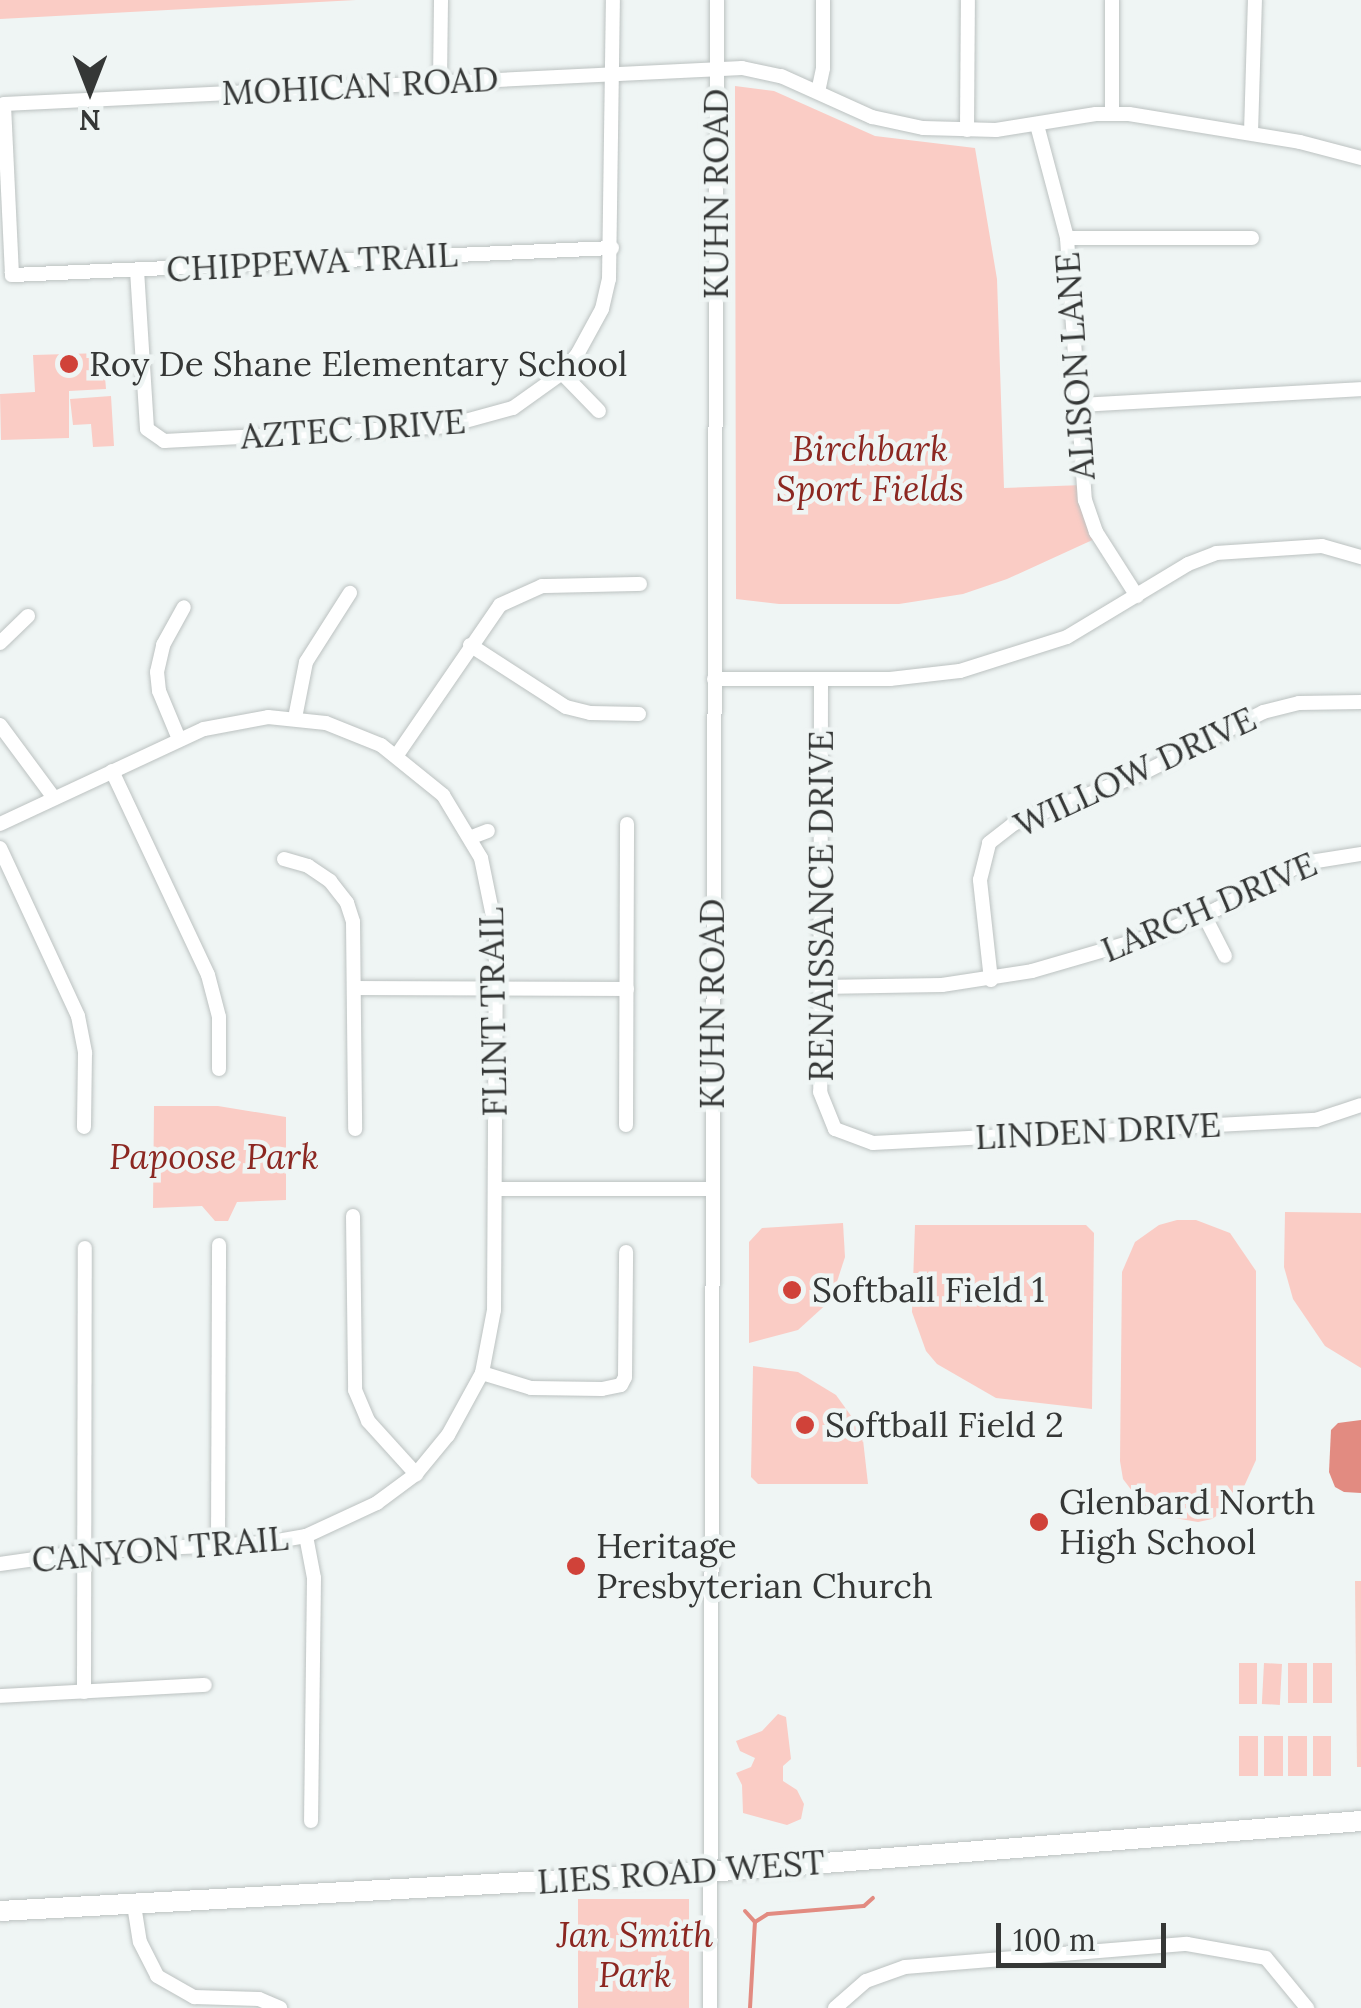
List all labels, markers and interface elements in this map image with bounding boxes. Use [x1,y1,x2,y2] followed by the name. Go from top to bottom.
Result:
[40,40,140,140] north arrow
[220,58,500,114] street label: MOHICAN ROAD
[695,89,737,299] street label: KUHN ROAD
[79,102,101,138] text: N
[165,233,459,291] street label: CHIPPEWA TRAIL
[1046,251,1104,481] street label: ALISON LANE
[89,343,628,385] place label: Roy De Shane Elementary School
[58,353,80,375] marker: Roy De Shane Elementary School
[239,400,467,458] street label: AZTEC DRIVE
[776,428,964,510] park label: Birchbark Sport Fields
[1008,698,1262,846] street label: WILLOW DRIVE
[800,730,842,1082] street label: RENAISSANCE DRIVE
[1095,843,1323,971] street label: LARCH DRIVE
[691,899,733,1109] street label: KUHN ROAD
[470,907,516,1117] street label: FLINT TRAIL
[974,1104,1222,1158] street label: LINDEN DRIVE
[109,1136,319,1178] park label: Papoose Park
[812,1269,1045,1311] place label: Softball Field 1
[781,1279,803,1301] marker: Softball Field 1
[825,1404,1064,1446] place label: Softball Field 2
[794,1414,816,1436] marker: Softball Field 2
[1059,1481,1316,1563] place label: Glenbard North High School
[1028,1511,1050,1533] marker: Glenbard North High School
[30,1517,290,1581] street label: CANYON TRAIL
[596,1525,933,1607] place label: Heritage Presbyterian Church
[565,1555,587,1577] marker: Heritage Presbyterian Church
[536,1841,826,1903] street label: LIES ROAD WEST
[1001,1903,1171,1965] scale bar
[557,1914,713,1996] park label: Jan Smith Park
[1013,1921,1096,1959] text: 100 m

